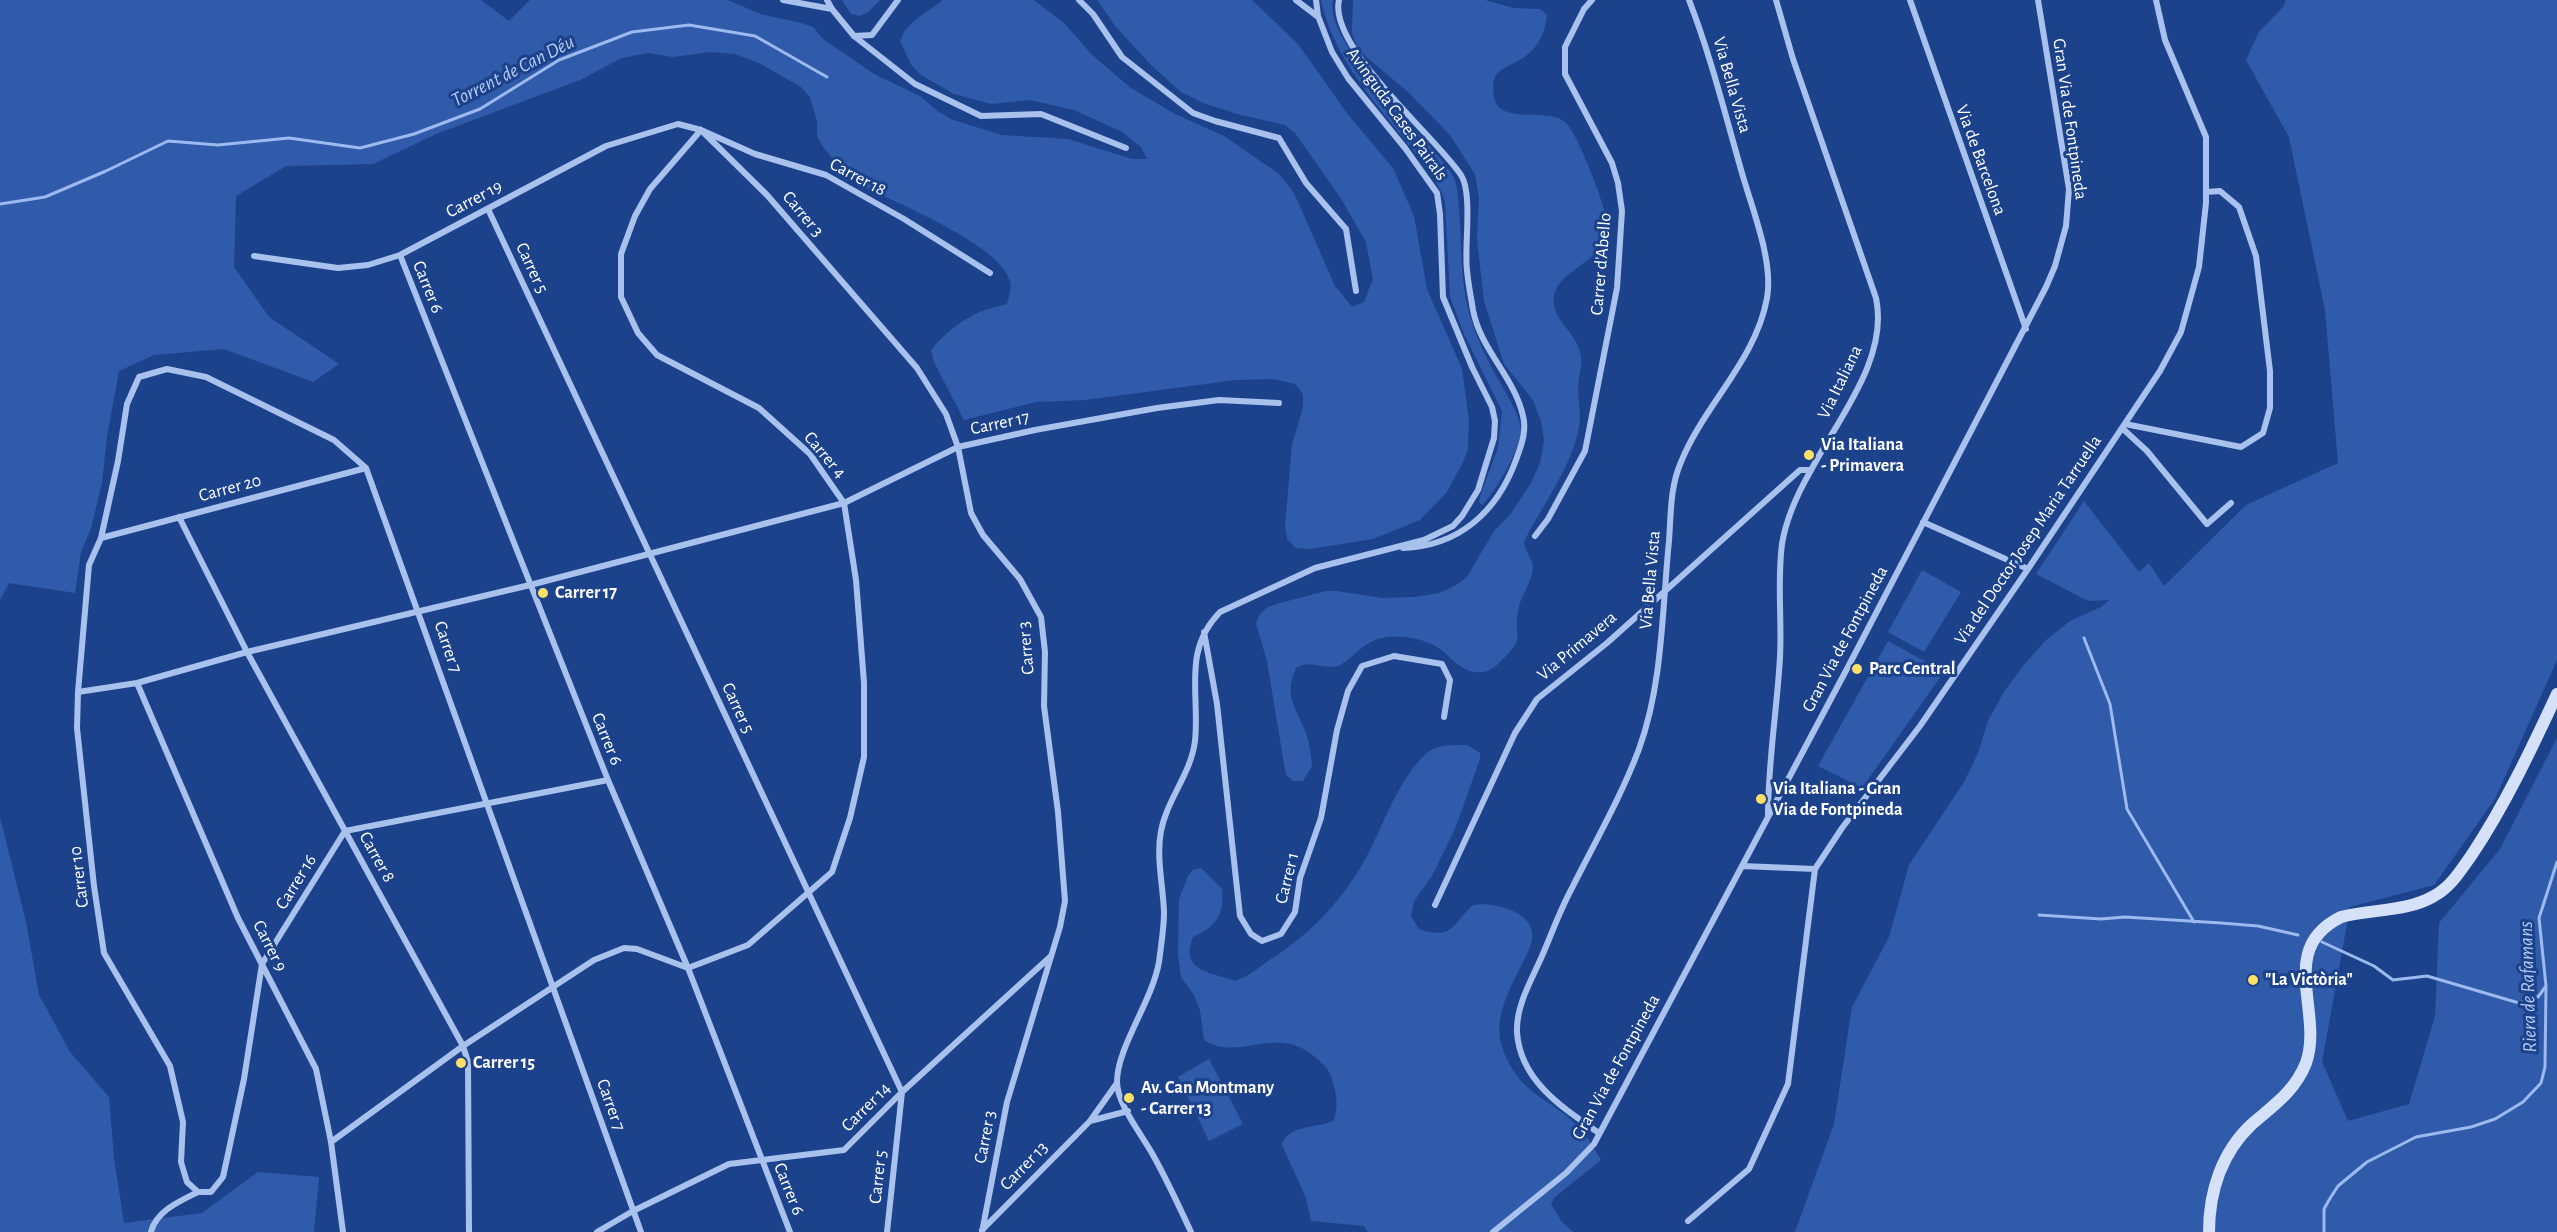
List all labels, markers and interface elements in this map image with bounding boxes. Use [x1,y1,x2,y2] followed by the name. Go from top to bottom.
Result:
[447,30,579,112] water label: Torrent de Can Déu
[1708,34,1756,136] street label: Via Bella Vista
[2048,37,2092,201] street label: Gran Via de Fontpineda
[1342,43,1452,185] street label: Avinguda Cases Pairals
[1951,102,2011,218] street label: Via de Barcelona
[826,153,890,201] street label: Carrer 18
[442,175,506,223] street label: Carrer 19
[777,187,829,241] street label: Carrer 3
[1586,212,1616,316] street label: Carrer d'Abello
[511,239,553,297] street label: Carrer 5
[408,258,448,316] street label: Carrer 6
[1813,342,1867,422] street label: Via Italiana
[968,406,1032,440] street label: Carrer 17
[799,427,851,483] street label: Carrer 4
[1950,431,2106,649] street label: Via del Doctor Josep Maria Tarruella
[1821,434,1904,476] place label: Via Italiana - Primavera
[1802,448,1816,462] marker: Via Italiana - Primavera
[196,469,264,507] street label: Carrer 20
[1635,530,1665,630] street label: Via Bella Vista
[1797,562,1893,716] street label: Gran Via de Fontpineda
[555,582,617,604] place label: Carrer 17
[536,586,550,600] marker: Carrer 17
[1533,606,1621,686] street label: Via Primavera
[429,618,467,676] street label: Carrer 7
[1013,620,1039,676] street label: Carrer 3
[1869,658,1956,680] place label: Parc Central
[1850,662,1864,676] marker: Parc Central
[717,679,759,737] street label: Carrer 5
[587,710,627,768] street label: Carrer 6
[1773,778,1903,820] place label: Via Italiana - Gran Via de Fontpineda
[1754,792,1768,806] marker: Via Italiana - Gran Via de Fontpineda
[354,828,400,886] street label: Carrer 8
[65,845,93,909] street label: Carrer 10
[271,850,321,914] street label: Carrer 16
[1270,850,1304,906] street label: Carrer 1
[248,917,292,975] street label: Carrer 9
[2514,921,2542,1053] water label: Riera de Rafamans
[2265,969,2353,991] place label: "La Victòria"
[2246,973,2260,987] marker: "La Victòria"
[1567,991,1665,1143] street label: Gran Via de Fontpineda
[473,1052,535,1074] place label: Carrer 15
[454,1056,468,1070] marker: Carrer 15
[592,1076,630,1134] street label: Carrer 7
[1141,1077,1274,1120] place label: Av. Can Montmany - Carrer 13
[837,1078,895,1136] street label: Carrer 14
[1122,1091,1136,1105] marker: Av. Can Montmany - Carrer 13
[969,1109,1001,1165] street label: Carrer 3
[995,1137,1053,1195] street label: Carrer 13
[864,1149,892,1205] street label: Carrer 5
[769,1160,809,1218] street label: Carrer 6

